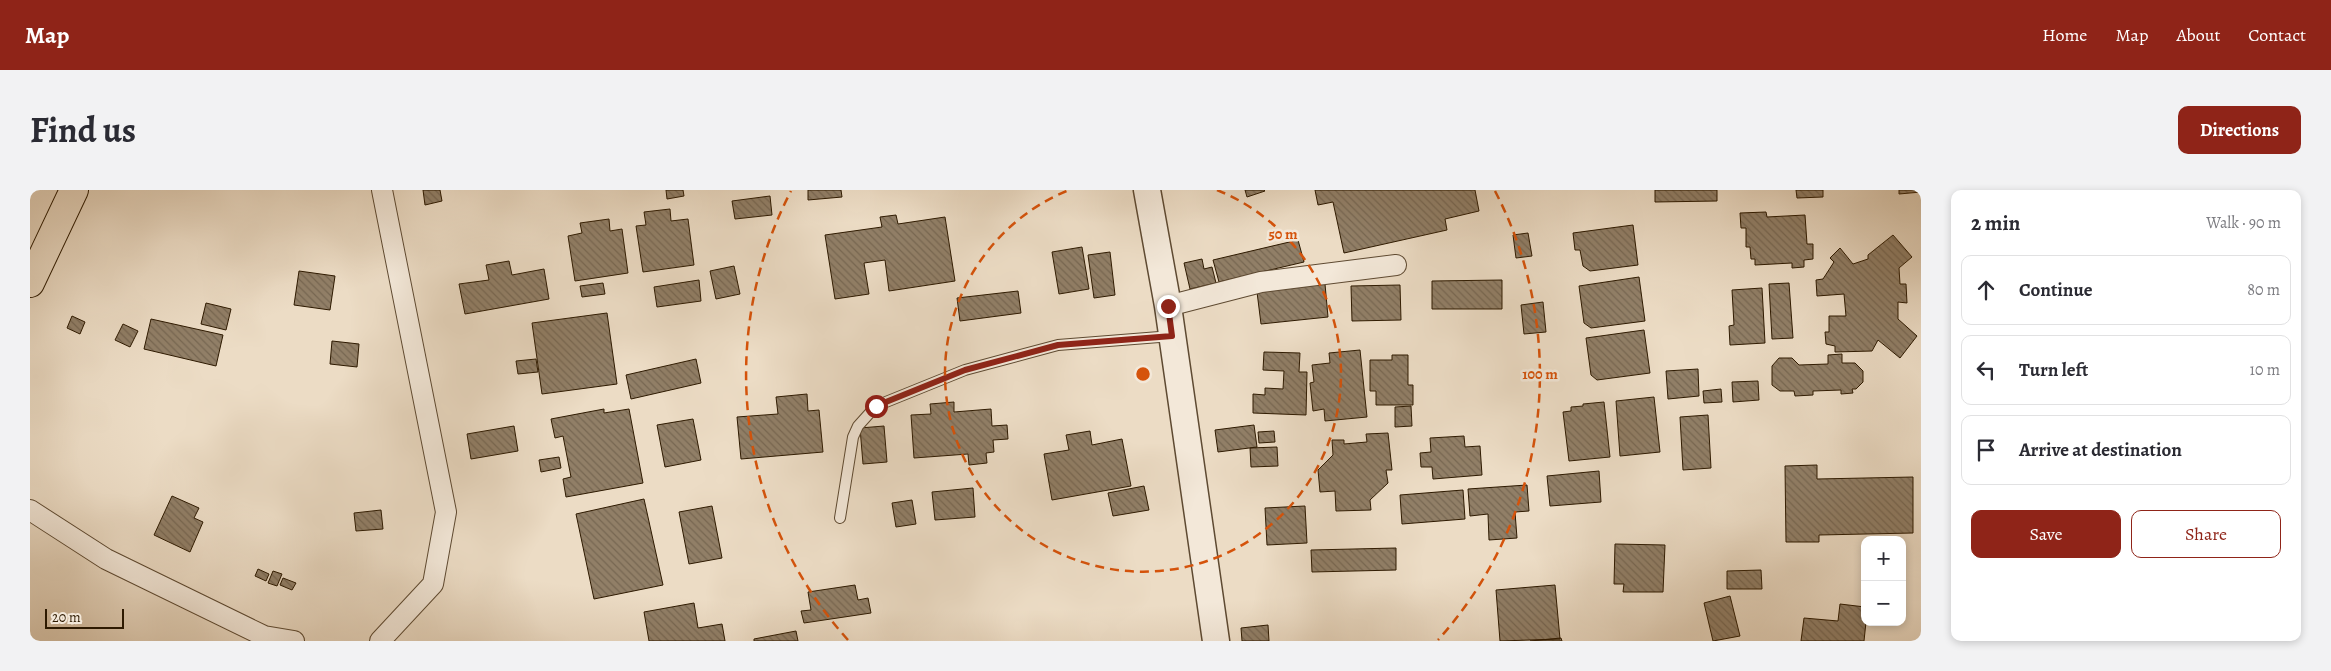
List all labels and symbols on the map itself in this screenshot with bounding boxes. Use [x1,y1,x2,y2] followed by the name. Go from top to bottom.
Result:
[1268,224,1298,244] text: 50 m
[1157,295,1180,318] route end
[1522,364,1558,384] text: 100 m
[1134,365,1152,383] centre of rings
[865,395,888,418] route start
[45,606,124,629] scale bar

